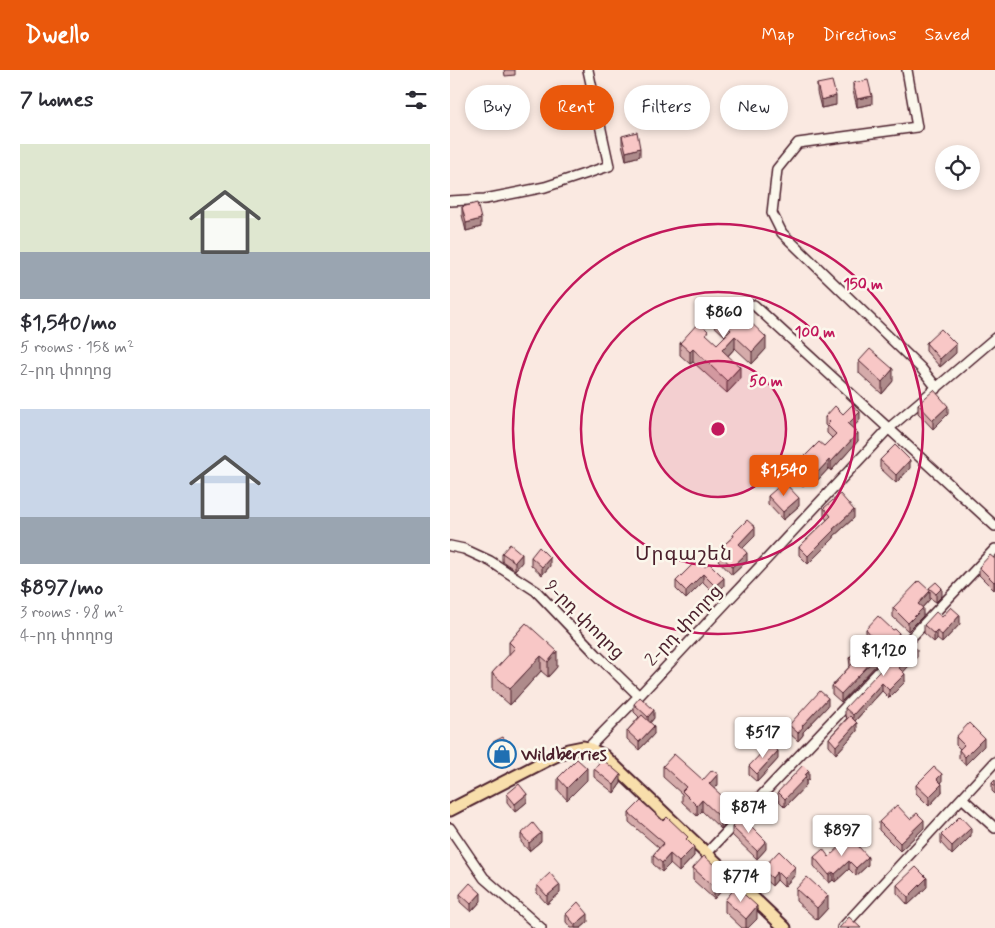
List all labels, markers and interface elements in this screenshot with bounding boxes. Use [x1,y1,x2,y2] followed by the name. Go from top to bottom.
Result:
[25,20,90,51] text: Dwello
[762,23,795,47] text: Map
[823,23,897,47] text: Directions
[925,23,970,47] text: Saved
[465,85,530,130] chip: Buy
[540,85,614,130] chip: Rent
[624,85,710,130] chip: Filters
[720,85,788,130] chip: New
[20,86,93,114] text: 7 homes
[402,86,430,114] icon: filters
[935,145,980,190] map controls
[935,145,980,190] button: locate
[180,177,270,267] icon: home
[843,275,883,295] text: 150 m
[694,296,754,339] pin: $860
[706,302,742,323] text: $860
[20,309,116,337] text: $1,540/mo
[795,323,835,343] text: 100 m
[20,337,134,358] text: 5 rooms · 158 m²
[20,360,112,381] text: 2-րդ փողոց
[749,372,783,392] text: 50 m
[709,420,727,438] centre of rings
[180,442,270,532] icon: home
[743,454,825,497] pin: $1,540
[761,460,807,481] text: $1,540
[635,541,733,568] district label: Մրգաշեն
[20,574,103,602] text: $897/mo
[539,575,629,665] street label: 9-րդ փողոց
[640,580,728,672] street label: 2-րդ փողոց
[20,602,124,623] text: 3 rooms · 98 m²
[20,625,113,646] text: 4-րդ փողոց
[843,634,925,677] pin: $1,120
[861,640,907,661] text: $1,120
[733,716,793,759] pin: $517
[746,722,780,743] text: $517
[487,739,517,769] shop icon: Wildberries
[520,743,607,767] place label: Wildberries
[719,792,779,834] pin: $874
[731,797,767,818] text: $874
[812,814,872,857] pin: $897
[824,820,860,841] text: $897
[711,860,771,903] pin: $774
[723,866,759,887] text: $774

